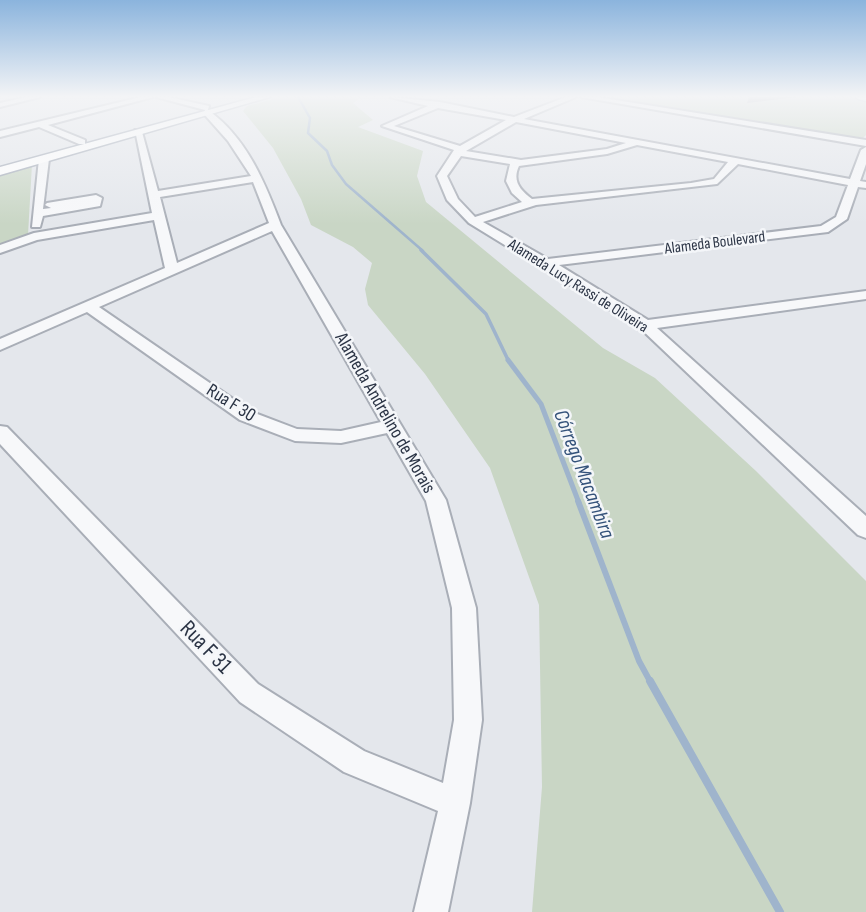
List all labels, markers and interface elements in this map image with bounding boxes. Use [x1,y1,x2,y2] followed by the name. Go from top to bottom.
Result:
[663,227,766,259] street label: Alameda Boulevard
[503,235,652,337] street label: Alameda Lucy Rassi de Oliveira
[329,328,440,498] street label: Alameda Andrelino de Morais
[202,379,260,427] street label: Rua F 30
[548,406,620,542] water label: Córrego Macambira
[174,615,238,679] street label: Rua F 31

